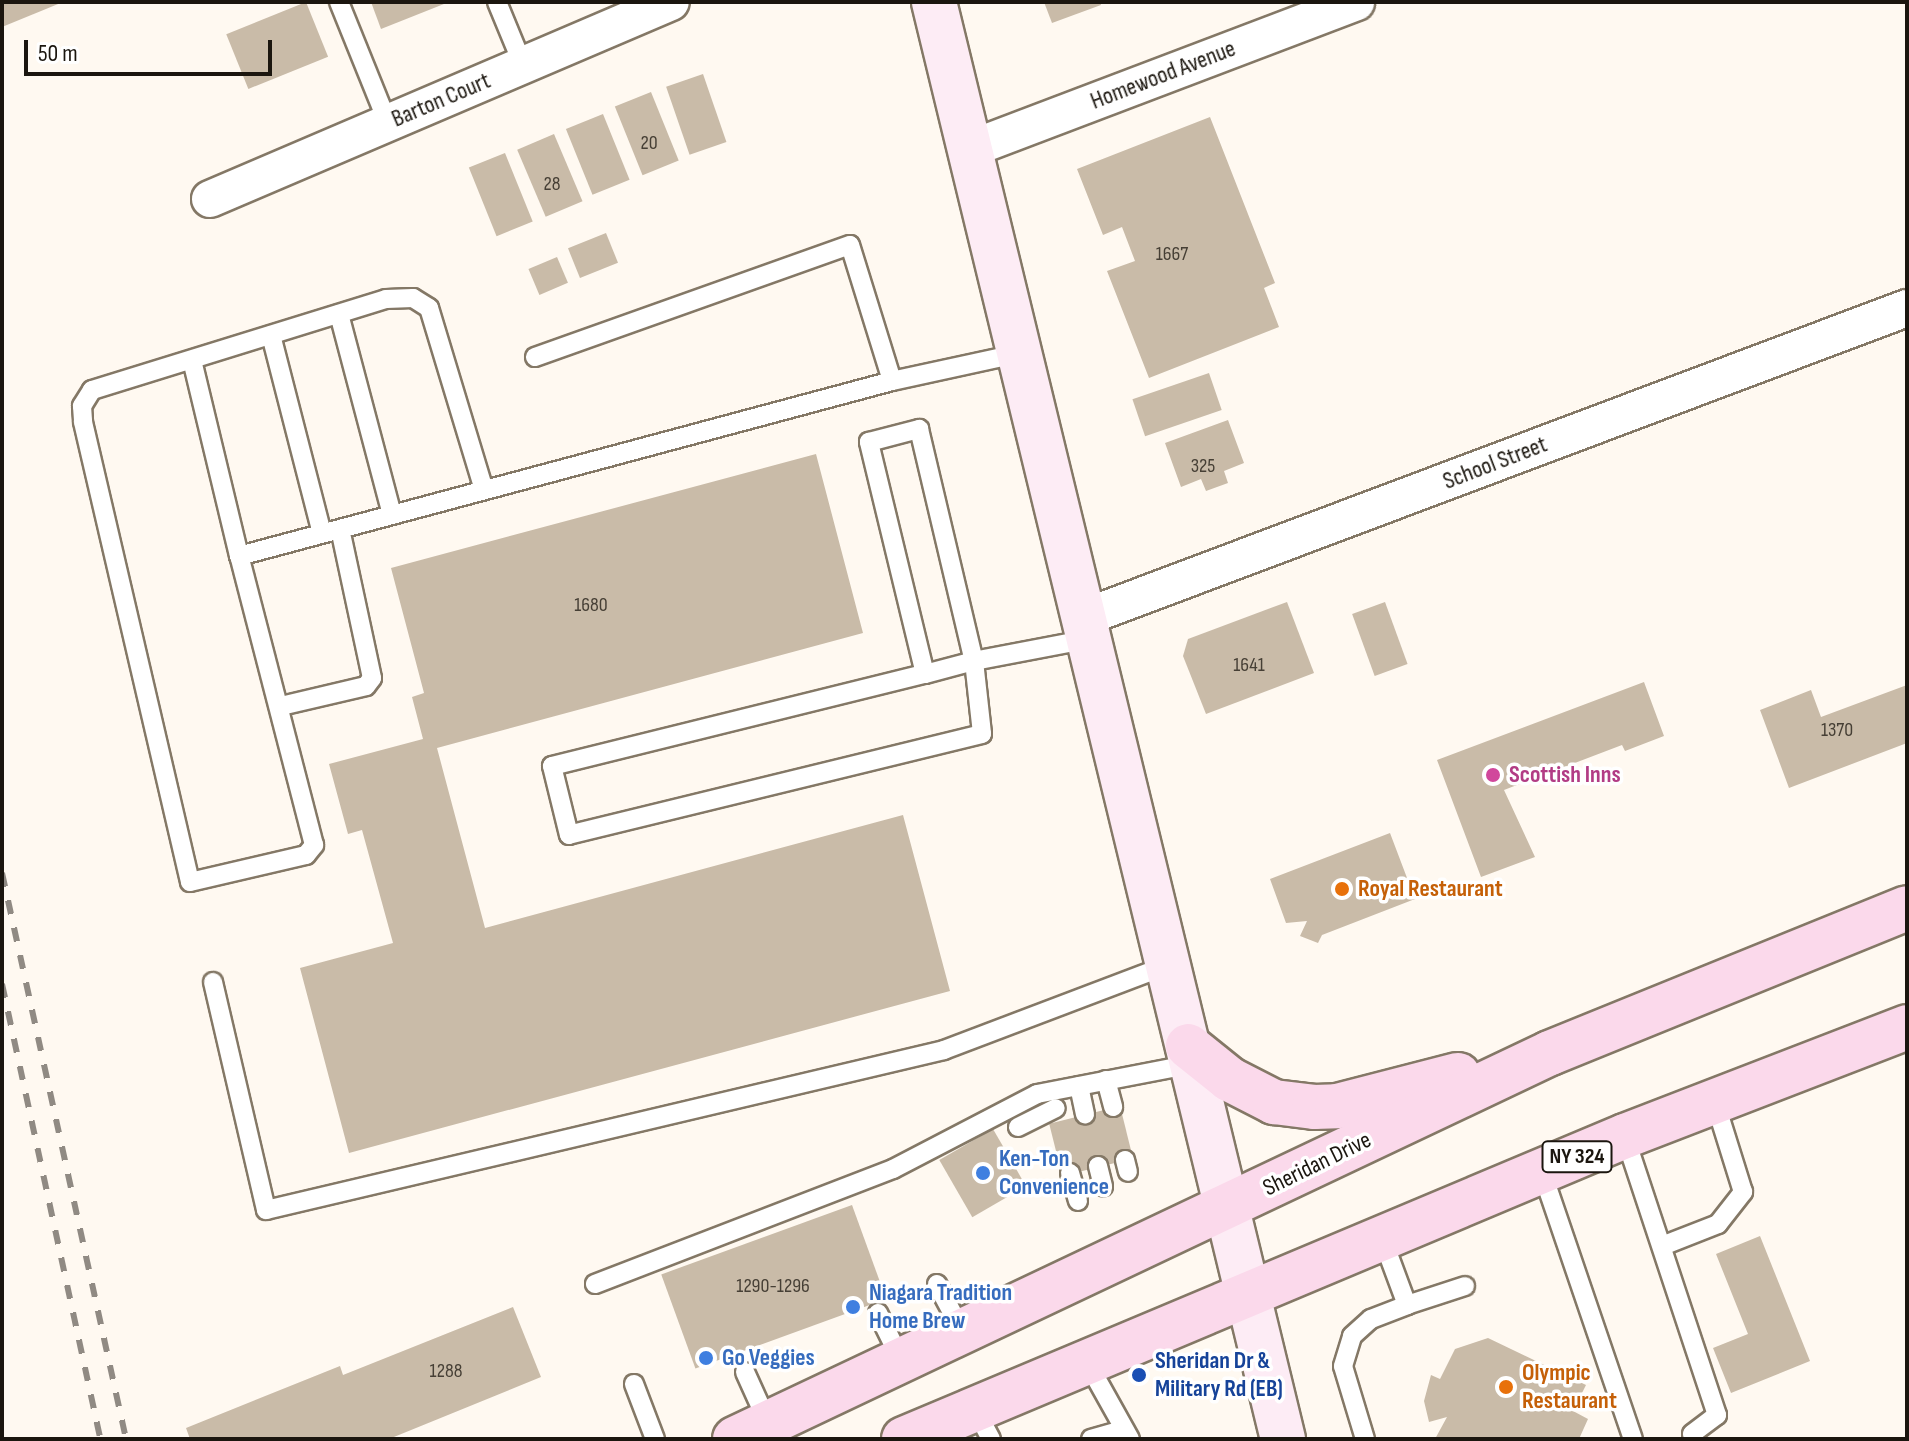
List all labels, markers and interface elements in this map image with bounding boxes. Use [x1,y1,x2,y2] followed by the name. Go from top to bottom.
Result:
[28,24,276,74] scale bar
[1086,34,1240,116] street label: Homewood Avenue
[38,39,78,68] text: 50 m
[387,66,495,134] street label: Barton Court
[640,131,658,155] house number: 20
[544,172,560,196] house number: 28
[1156,242,1188,266] house number: 1667
[1439,430,1551,496] street label: School Street
[1191,454,1215,478] house number: 325
[574,593,608,617] house number: 1680
[1233,653,1265,677] house number: 1641
[1821,718,1853,742] house number: 1370
[1509,761,1621,789] place label: Scottish Inns
[1484,766,1502,784] marker: Scottish Inns
[1358,875,1503,903] place label: Royal Restaurant
[1333,880,1351,898] marker: Royal Restaurant
[1258,1125,1376,1203] street label: Sheridan Drive
[1541,1139,1613,1175] road number: NY 324
[999,1145,1109,1201] place label: Ken-Ton Convenience
[974,1164,992,1182] marker: Ken-Ton Convenience
[736,1274,810,1298] house number: 1290-1296
[869,1279,1012,1335] place label: Niagara Tradition Home Brew
[844,1298,862,1316] marker: Niagara Tradition Home Brew
[722,1344,815,1372] place label: Go Veggies
[1155,1347,1283,1403] place label: Sheridan Dr & Military Rd (EB)
[697,1349,715,1367] marker: Go Veggies
[430,1359,462,1383] house number: 1288
[1522,1359,1617,1415] place label: Olympic Restaurant
[1130,1366,1148,1384] marker: Sheridan Dr & Military Rd (EB)
[1497,1378,1515,1396] marker: Olympic Restaurant

